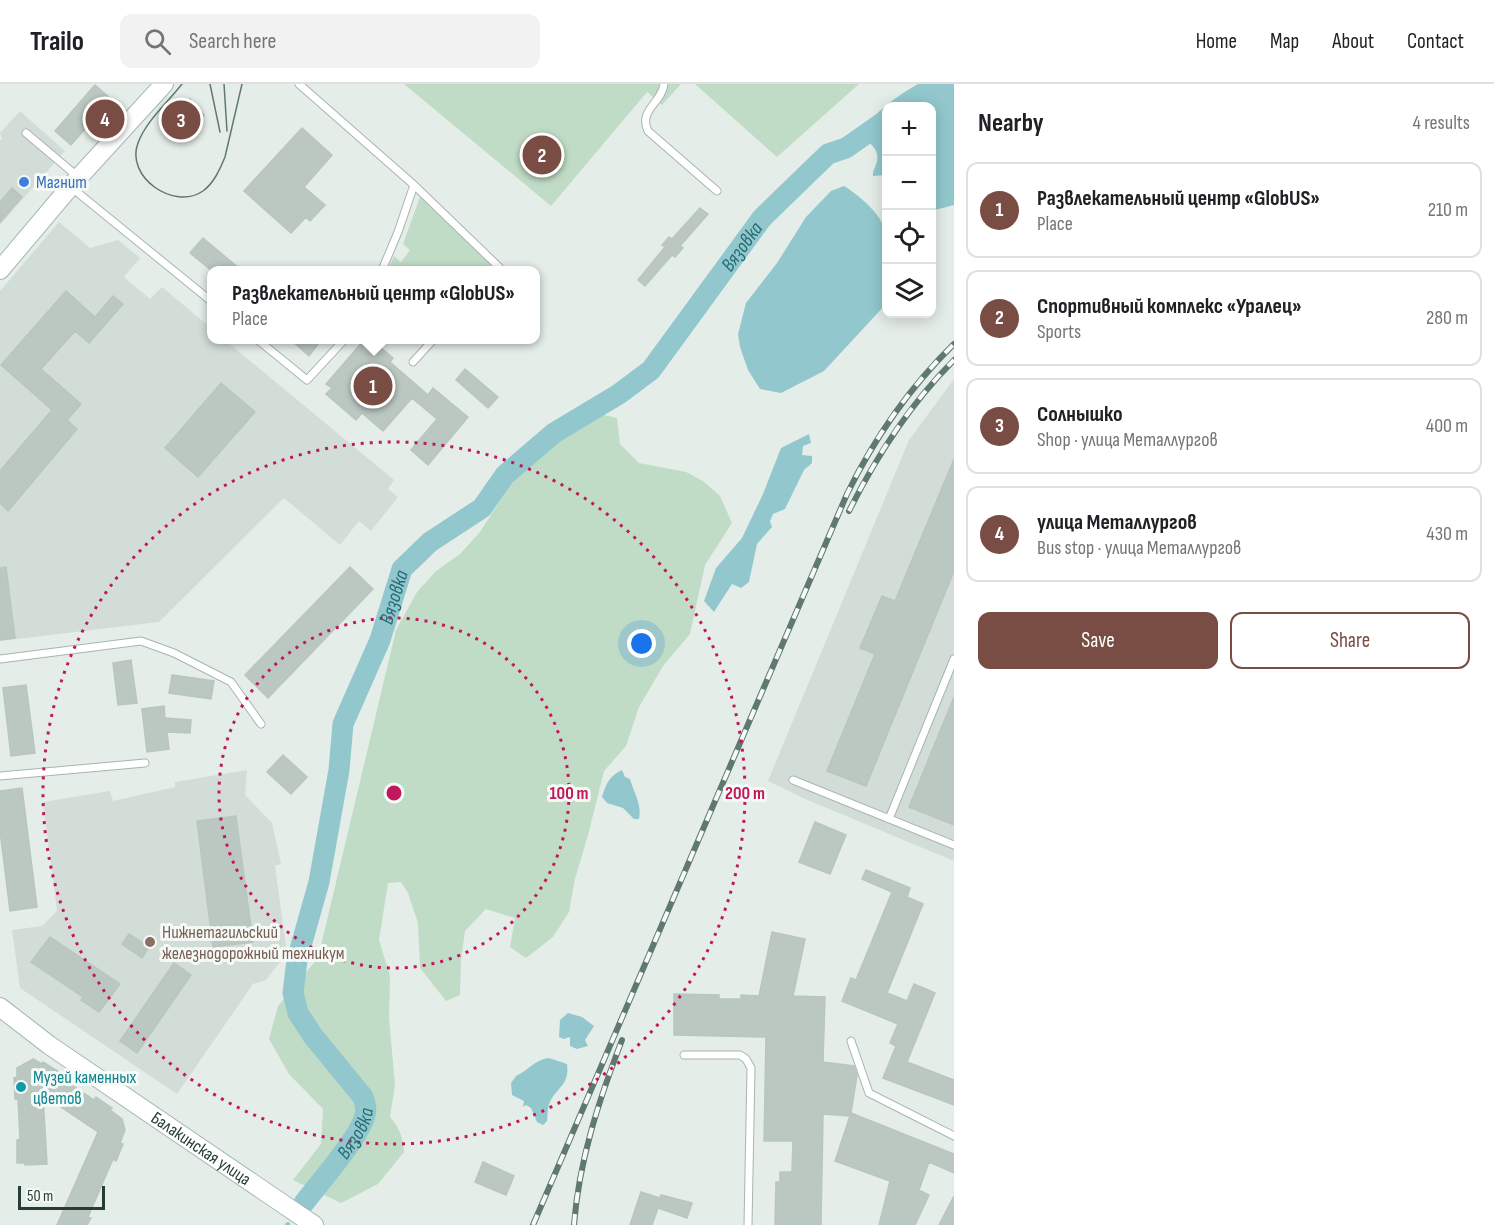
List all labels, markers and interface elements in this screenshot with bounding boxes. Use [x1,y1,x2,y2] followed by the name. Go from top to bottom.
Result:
[120,14,540,68] search box
[30,25,84,58] text: Trailo
[141,25,174,58] icon: search
[189,28,276,55] text: Search here
[1196,29,1237,54] text: Home
[1270,29,1299,54] text: Map
[1332,29,1374,54] text: About
[1407,29,1464,54] text: Contact
[86,96,124,141] pin: 4
[162,98,201,142] pin: 3
[882,102,936,318] map controls
[882,102,936,156] button: +
[978,108,1044,139] text: Nearby
[1413,111,1470,135] text: 4 results
[522,132,562,178] pin: 2
[882,156,936,210] button: −
[36,172,87,193] place label: Магнит
[17,175,31,189] marker: Магнит
[1037,185,1320,212] text: Развлекательный центр «GlobUS»
[996,198,1003,222] text: 1
[1428,198,1468,222] text: 210 m
[882,210,936,264] button: locate
[1037,212,1073,236] text: Place
[716,218,768,276] water label: Вязовка
[882,264,936,318] button: layers
[207,266,540,344] popup
[232,280,515,307] text: Развлекательный центр «GlobUS»
[1037,293,1302,320] text: Спортивный комплекс «Уралец»
[995,306,1004,330] text: 2
[1426,306,1468,330] text: 280 m
[232,307,268,331] text: Place
[1037,320,1081,344] text: Sports
[354,364,392,408] pin: 1
[1037,401,1123,428] text: Солнышко
[995,414,1004,438] text: 3
[1426,414,1468,438] text: 400 m
[1037,428,1218,452] text: Shop · улица Металлургов
[1037,509,1197,536] text: улица Металлургов
[995,522,1004,546] text: 4
[1426,522,1468,546] text: 430 m
[1037,536,1241,560] text: Bus stop · улица Металлургов
[375,567,414,627] water label: Вязовка
[978,612,1218,669] button: Save
[1230,612,1470,669] button: Share
[627,629,656,658] your location
[384,783,404,803] centre of rings
[550,783,589,804] text: 100 m
[725,783,765,804] text: 200 m
[162,922,345,964] place label: Нижнетагильский железнодорожный техникум
[143,935,157,949] marker: Нижнетагильский железнодорожный техникум
[33,1067,137,1109] place label: Музей каменных цветов
[14,1080,28,1094] marker: Музей каменных цветов
[332,1106,379,1164] water label: Вязовка
[147,1107,255,1190] street label: Балакинская улица
[18,1183,105,1210] scale bar
[27,1187,53,1206] text: 50 m

